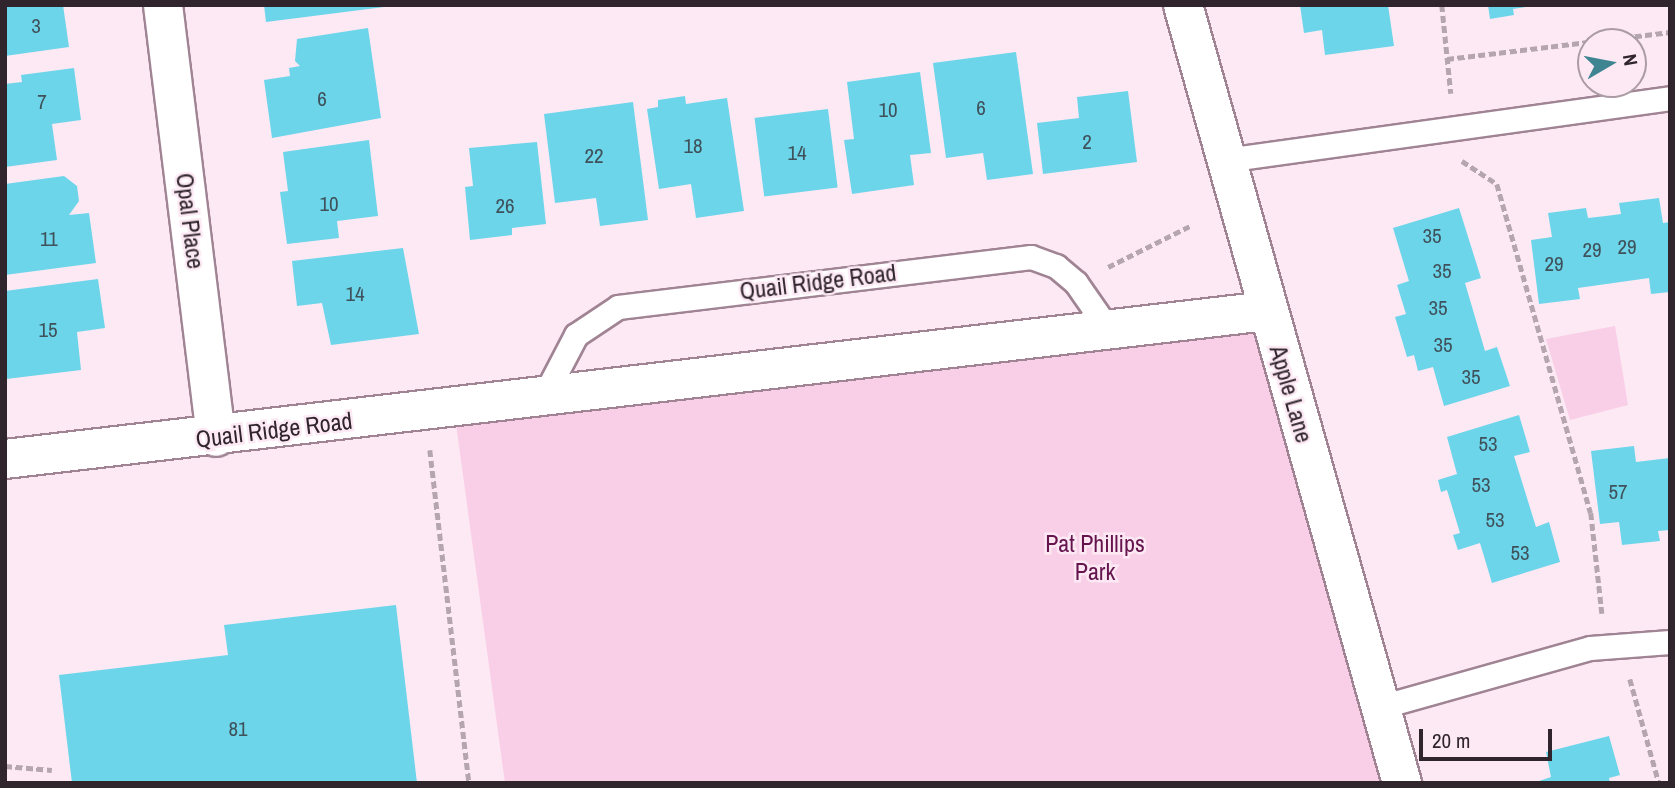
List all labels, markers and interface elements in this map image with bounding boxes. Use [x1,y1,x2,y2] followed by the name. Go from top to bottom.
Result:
[31,13,41,39] house number: 3
[1577,28,1647,98] north arrow
[1617,52,1644,67] text: N
[317,86,327,112] house number: 6
[37,89,47,115] house number: 7
[976,95,986,121] house number: 6
[878,97,898,123] house number: 10
[1082,129,1092,155] house number: 2
[683,133,703,159] house number: 18
[787,140,807,166] house number: 14
[584,143,604,169] house number: 22
[170,171,210,271] street label: Opal Place
[319,191,339,217] house number: 10
[495,193,515,219] house number: 26
[1422,223,1442,249] house number: 35
[40,226,58,252] house number: 11
[1617,234,1637,260] house number: 29
[1582,237,1602,263] house number: 29
[1544,251,1564,277] house number: 29
[738,258,898,306] street label: Quail Ridge Road
[1432,258,1452,284] house number: 35
[345,281,365,307] house number: 14
[1428,295,1448,321] house number: 35
[38,317,58,343] house number: 15
[1433,332,1453,358] house number: 35
[1263,342,1319,446] street label: Apple Lane
[1461,364,1481,390] house number: 35
[194,406,354,454] street label: Quail Ridge Road
[1478,431,1498,457] house number: 53
[1471,472,1491,498] house number: 53
[1608,479,1628,505] house number: 57
[1485,507,1505,533] house number: 53
[1045,530,1145,586] park label: Pat Phillips Park
[1510,540,1530,566] house number: 53
[1423,714,1556,758] scale bar
[228,716,248,742] house number: 81
[1432,726,1470,755] text: 20 m

